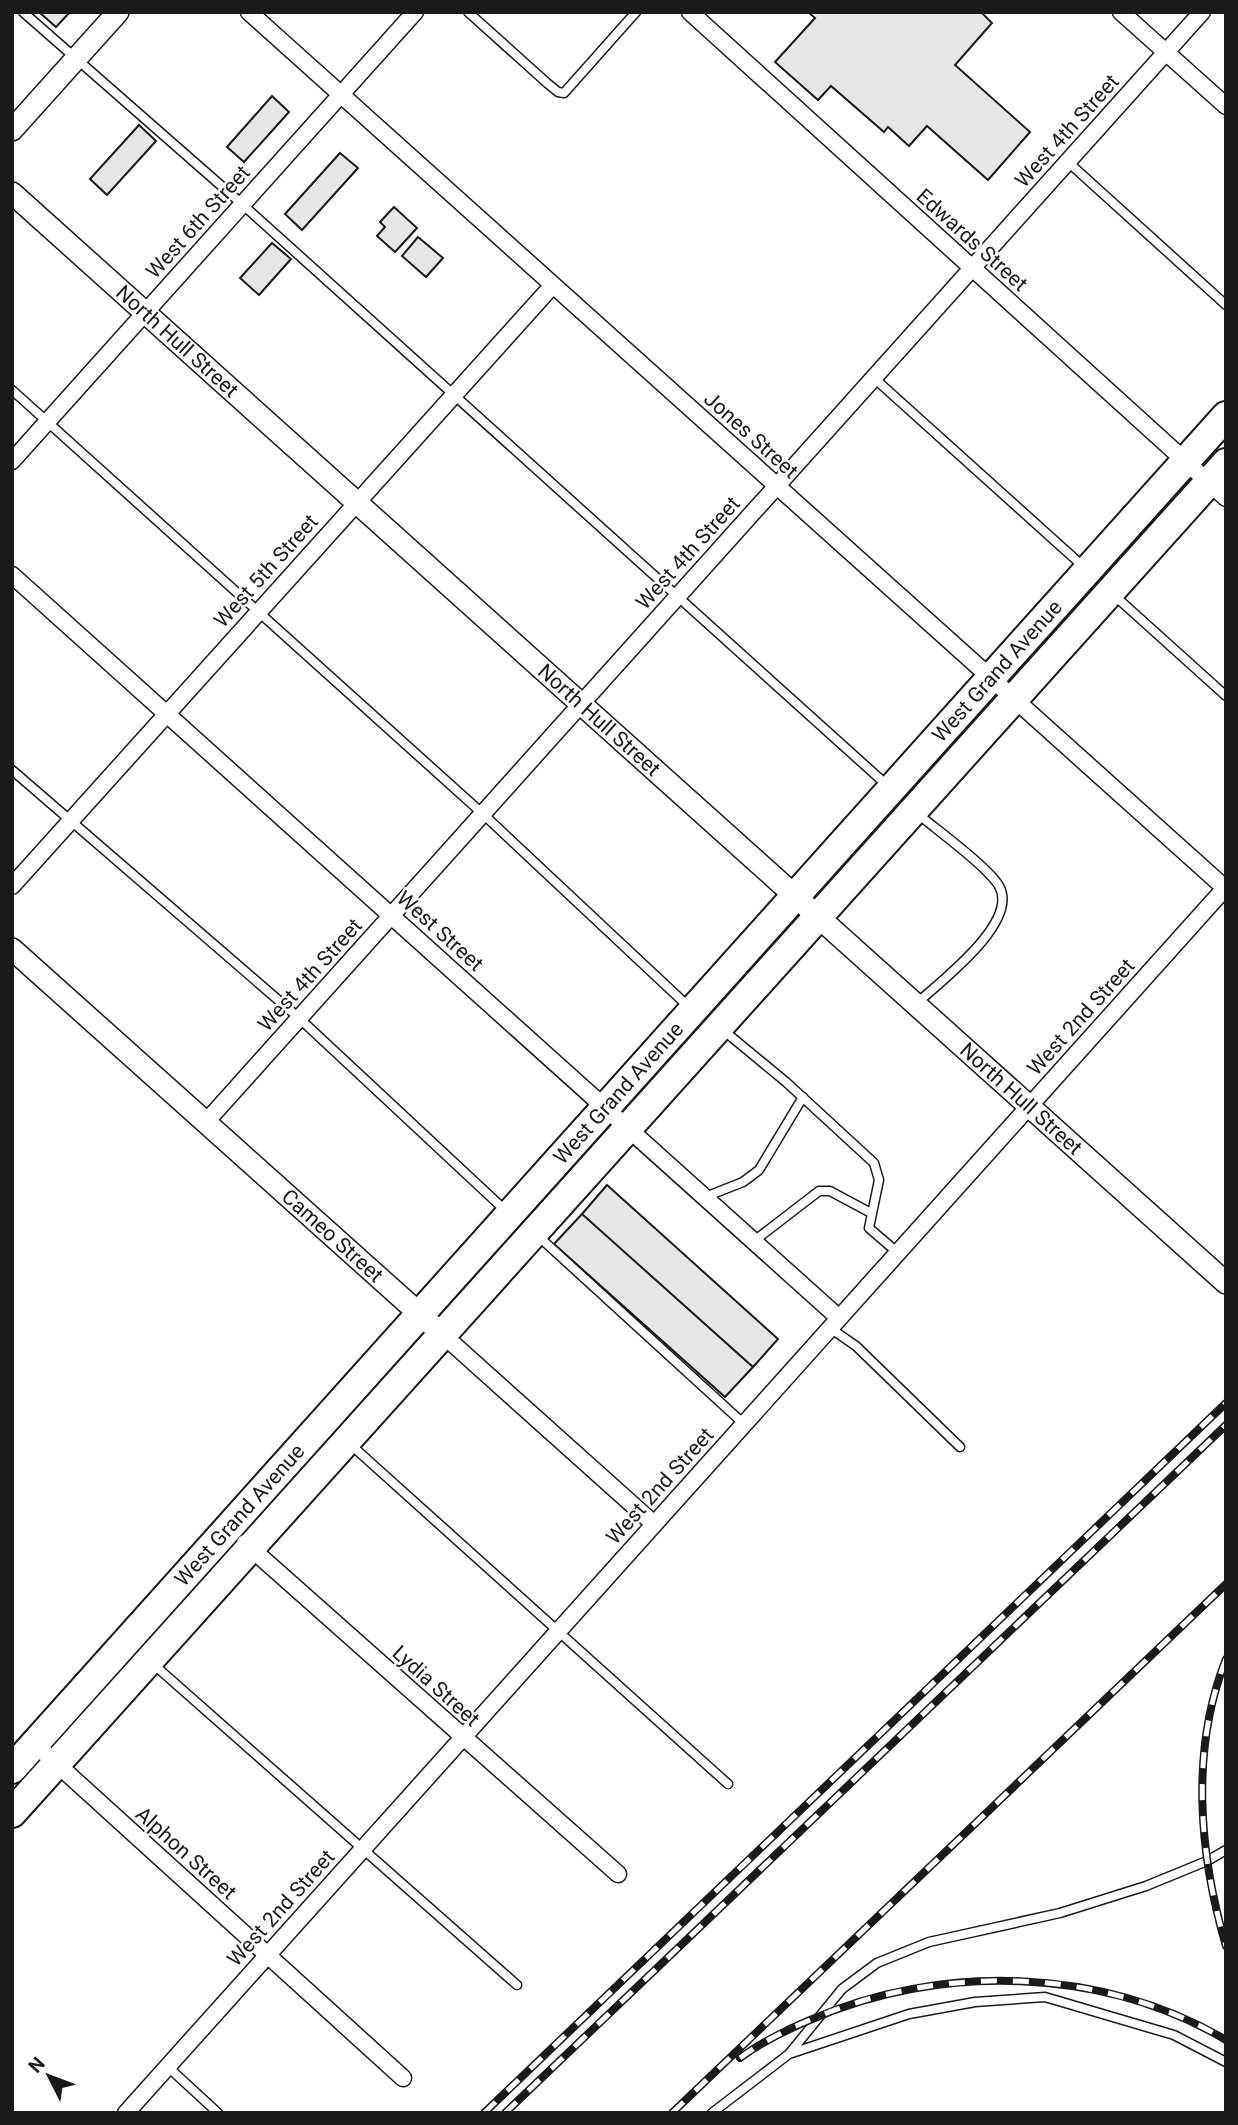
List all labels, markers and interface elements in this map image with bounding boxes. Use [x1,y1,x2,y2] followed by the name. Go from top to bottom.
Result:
[1010,70,1124,192] street label: West 4th Street
[141,161,255,283] street label: West 6th Street
[912,184,1033,296] street label: Edwards Street
[111,280,243,402] street label: North Hull Street
[699,387,803,483] street label: Jones Street
[631,492,745,614] street label: West 4th Street
[209,510,323,632] street label: West 5th Street
[927,595,1067,747] street label: West Grand Avenue
[533,659,665,781] street label: North Hull Street
[392,886,488,976] street label: West Street
[253,914,367,1036] street label: West 4th Street
[1022,954,1140,1080] street label: West 2nd Street
[549,1017,688,1169] street label: West Grand Avenue
[955,1038,1087,1160] street label: North Hull Street
[277,1184,388,1287] street label: Cameo Street
[601,1423,719,1549] street label: West 2nd Street
[170,1439,310,1591] street label: West Grand Avenue
[388,1641,485,1731] street label: Lydia Street
[131,1802,241,1904] street label: Alphon Street
[222,1845,340,1971] street label: West 2nd Street
[14,2041,84,2111] north arrow
[24,2052,50,2078] text: N

